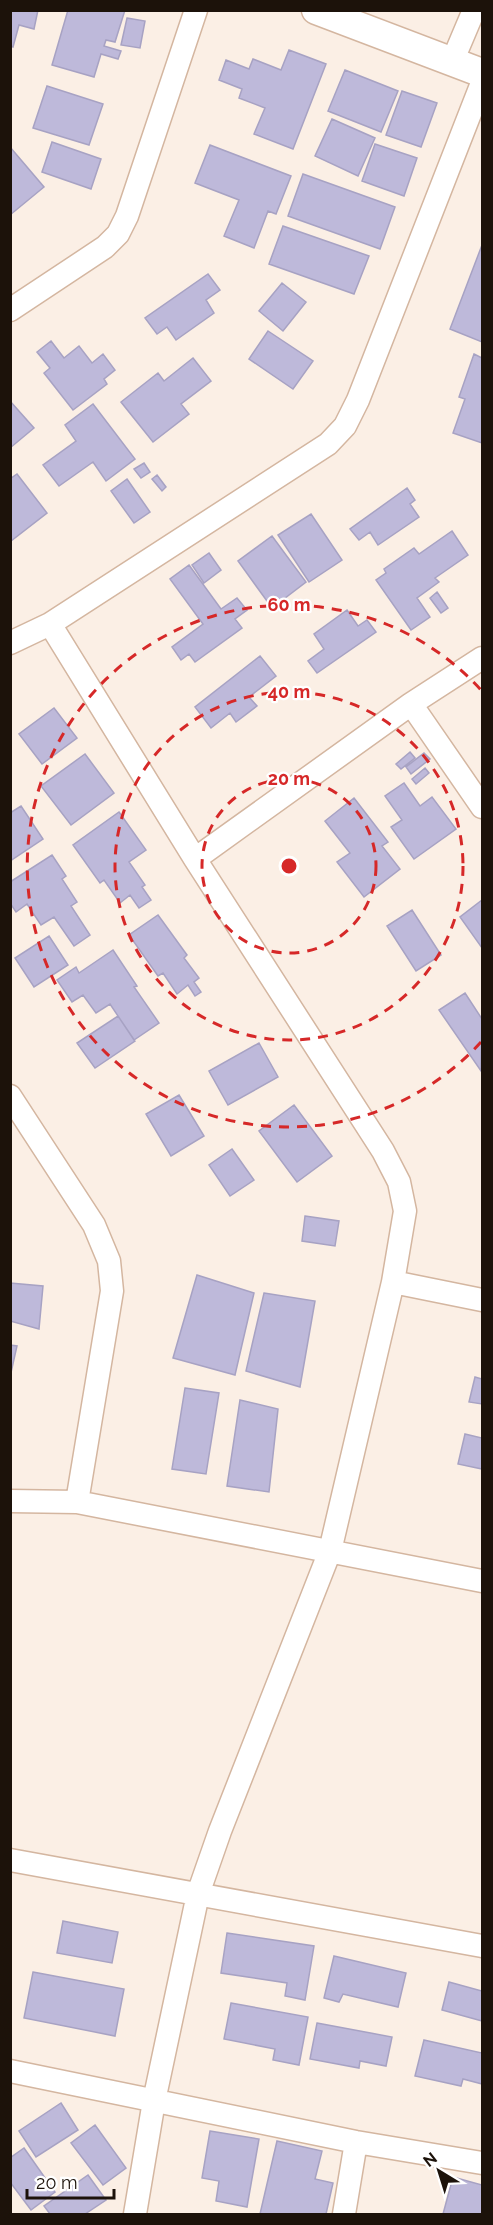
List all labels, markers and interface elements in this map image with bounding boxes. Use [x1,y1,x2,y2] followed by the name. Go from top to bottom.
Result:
[267,594,311,615] text: 60 m
[268,681,310,702] text: 40 m
[268,768,310,789] text: 20 m
[279,856,299,876] centre of rings
[409,2141,469,2201] north arrow
[419,2148,441,2171] text: N
[27,2162,114,2200] scale bar
[36,2172,78,2193] text: 20 m

